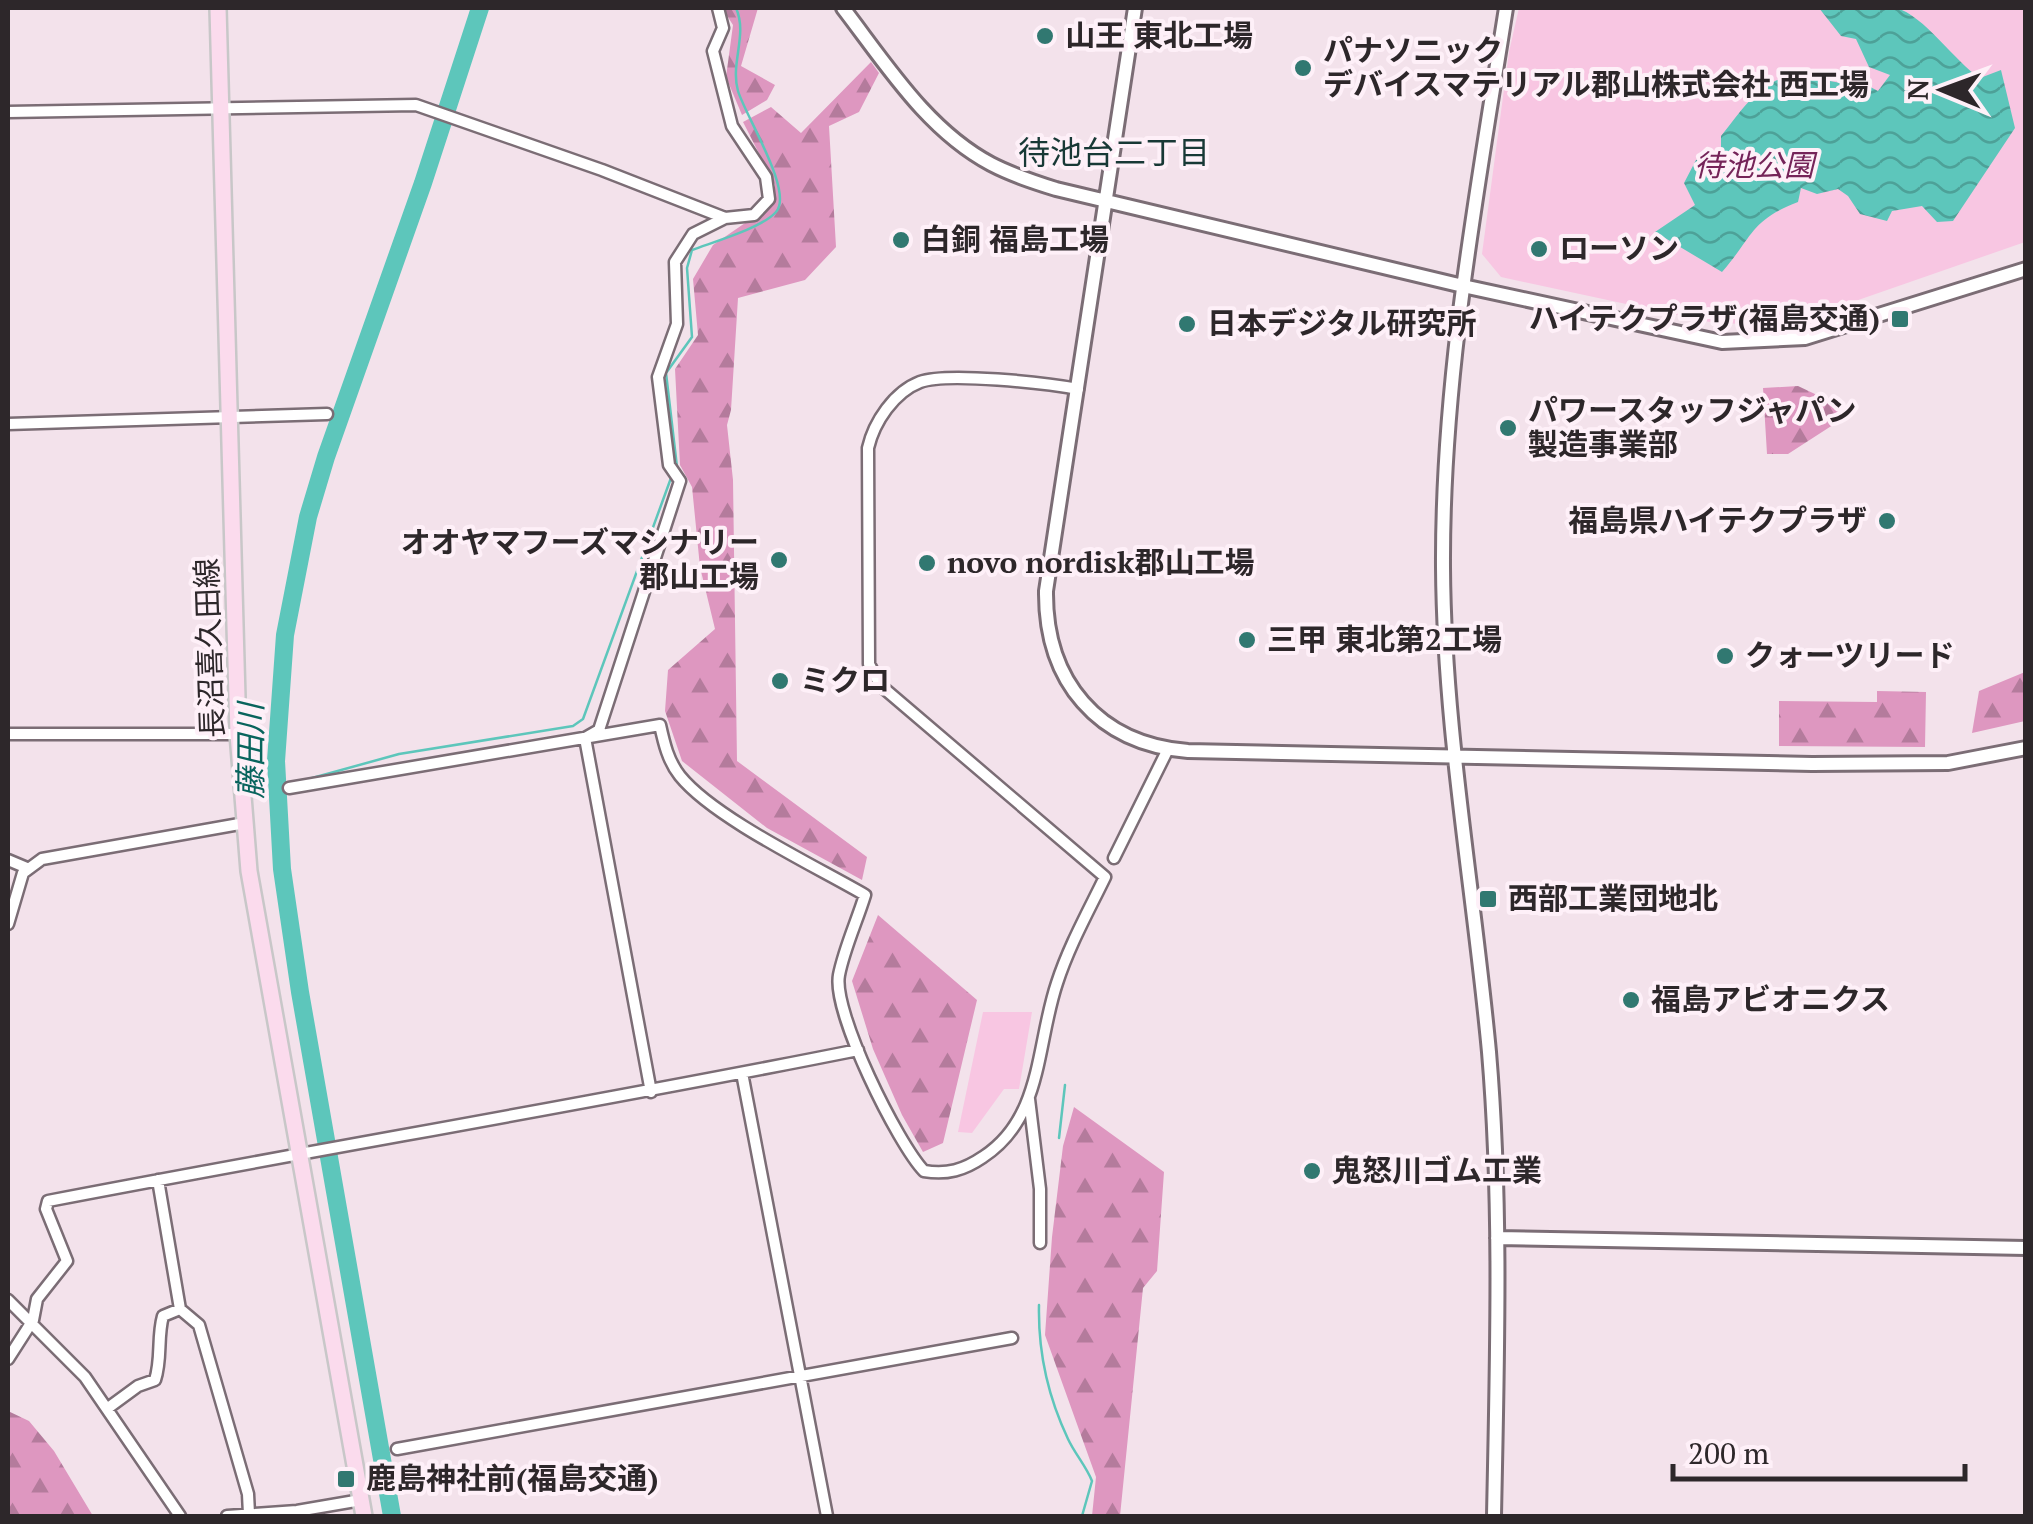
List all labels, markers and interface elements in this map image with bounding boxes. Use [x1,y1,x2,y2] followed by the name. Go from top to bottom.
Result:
[1065,15,1253,55] place label: 山王 東北工場
[1034,25,1056,47] marker: 山王 東北工場
[1323,30,1869,104] place label: パナソニック デバイスマテリアル郡山株式会社 西工場
[1893,40,1993,140] north arrow
[1292,57,1314,79] marker: パナソニック デバイスマテリアル郡山株式会社 西工場
[1899,79,1936,100] text: N
[1018,131,1210,173] district label: 待池台二丁目
[1694,145,1818,185] park label: 待池公園
[921,219,1109,259] place label: 白銅 福島工場
[1559,228,1679,268] place label: ローソン
[890,229,912,251] marker: 白銅 福島工場
[1528,238,1550,260] marker: ローソン
[1529,298,1880,338] place label: ハイテクプラザ(福島交通)
[1207,303,1476,343] place label: 日本デジタル研究所
[1889,308,1911,330] marker: ハイテクプラザ(福島交通)
[1176,313,1198,335] marker: 日本デジタル研究所
[1528,390,1857,464] place label: パワースタッフジャパン 製造事業部
[1497,417,1519,439] marker: パワースタッフジャパン 製造事業部
[1568,500,1867,540] place label: 福島県ハイテクプラザ
[1876,510,1898,532] marker: 福島県ハイテクプラザ
[401,522,759,596] place label: オオヤマフーズマシナリー 郡山工場
[947,542,1254,582] place label: novo nordisk郡山工場
[768,549,790,571] marker: オオヤマフーズマシナリー 郡山工場
[916,552,938,574] marker: novo nordisk郡山工場
[186,557,232,739] street label: 長沼喜久田線
[1267,619,1502,659] place label: 三甲 東北第2工場
[1236,629,1258,651] marker: 三甲 東北第2工場
[1745,635,1954,675] place label: クォーツリード
[1714,645,1736,667] marker: クォーツリード
[800,660,890,700] place label: ミクロ
[769,670,791,692] marker: ミクロ
[229,700,271,799] water label: 藤田川
[1508,878,1718,918] place label: 西部工業団地北
[1477,888,1499,910] marker: 西部工業団地北
[1651,979,1890,1019] place label: 福島アビオニクス
[1620,989,1642,1011] marker: 福島アビオニクス
[1332,1150,1542,1190] place label: 鬼怒川ゴム工業
[1301,1160,1323,1182] marker: 鬼怒川ゴム工業
[1673,1419,1966,1481] scale bar
[1688,1433,1769,1473] text: 200 m
[366,1458,659,1498] place label: 鹿島神社前(福島交通)
[335,1468,357,1490] marker: 鹿島神社前(福島交通)

